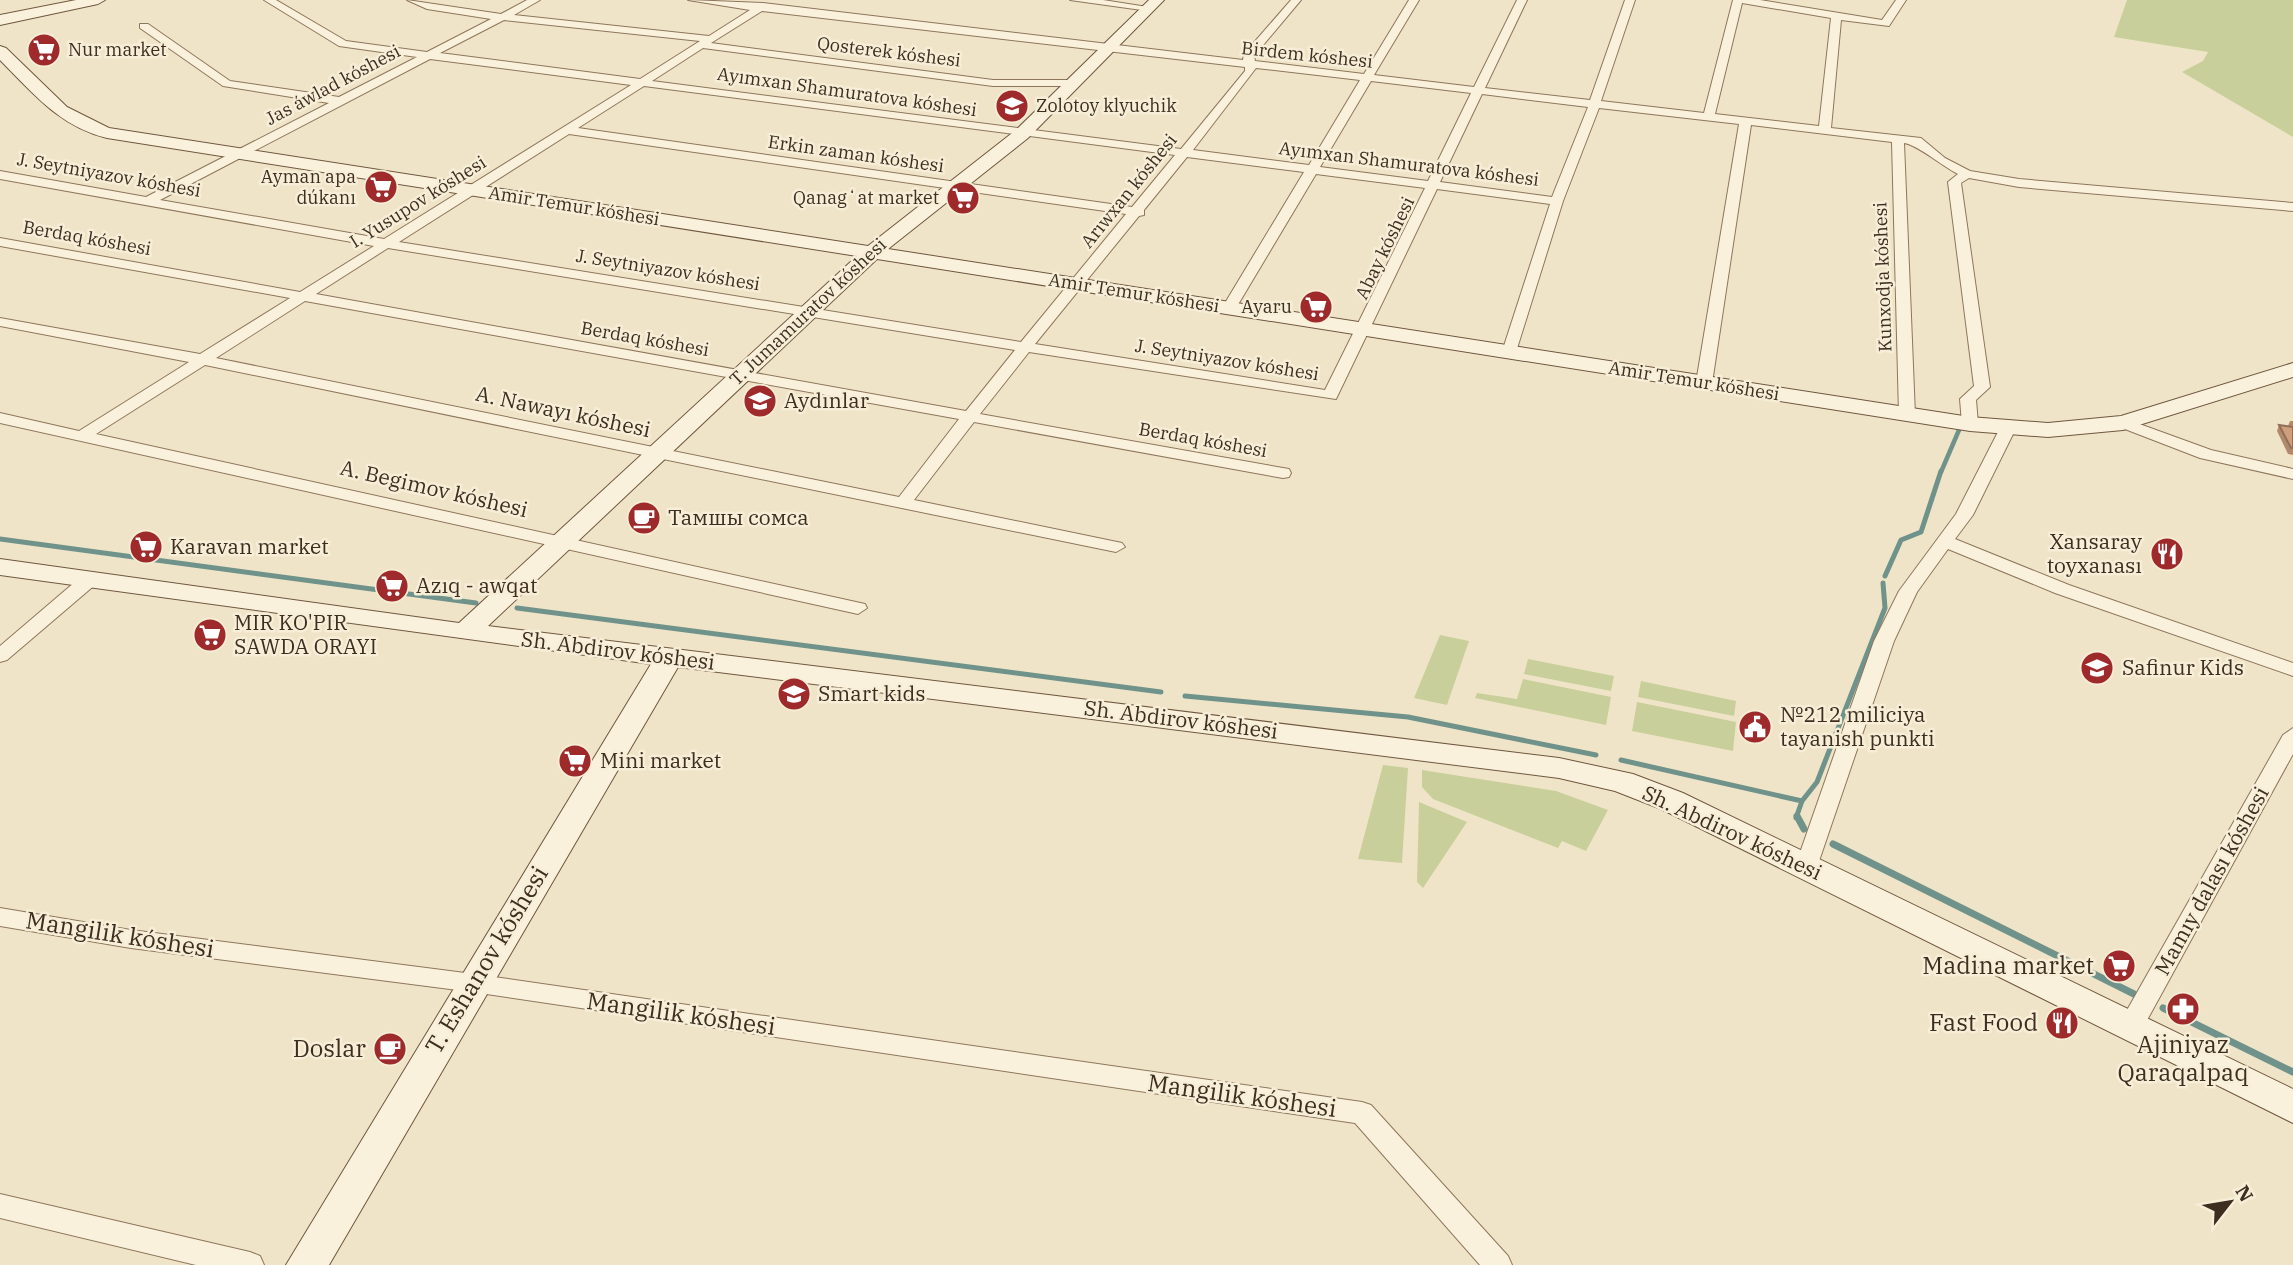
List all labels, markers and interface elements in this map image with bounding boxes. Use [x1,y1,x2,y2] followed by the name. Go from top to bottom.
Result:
[25,31,63,69] supermarket icon: Nur market
[816,31,963,72] street label: Qosterek kóshesi
[1240,36,1374,73] street label: Birdem kóshesi
[68,38,167,61] place label: Nur market
[261,39,404,130] street label: Jas áwlad kóshesi
[716,62,979,121] street label: Ayımxan Shamuratova kóshesi
[993,87,1031,125] school or university icon: Zolotoy klyuchik
[1036,94,1177,117] place label: Zolotoy klyuchik
[1076,129,1182,252] street label: Arıwxan kóshesi
[767,130,946,177] street label: Erkin zaman kóshesi
[1278,136,1541,191] street label: Ayımxan Shamuratova kóshesi
[15,147,203,202] street label: J. Seytniyazov kóshesi
[345,150,490,253] street label: I. Yusupov kóshesi
[261,165,356,209] place label: Ayman apa dúkanı
[362,168,400,206] supermarket icon: Ayman apa dúkanı
[944,179,982,217] supermarket icon: Qanagʻat market
[487,181,662,230] street label: Amir Temur kóshesi
[793,186,939,209] place label: Qanagʻat market
[1350,192,1419,303] street label: Abay kóshesi
[1868,201,1897,352] street label: Kunxodja kóshesi
[21,215,153,260] street label: Berdaq kóshesi
[724,233,891,390] street label: T. Jumamuratov kóshesi
[574,244,762,295] street label: J. Seytniyazov kóshesi
[1047,268,1222,317] street label: Amir Temur kóshesi
[1297,288,1335,326] supermarket icon: Ayaru
[1241,295,1292,318] place label: Ayaru
[579,316,711,361] street label: Berdaq kóshesi
[1133,334,1321,385] street label: J. Seytniyazov kóshesi
[1607,356,1782,405] street label: Amir Temur kóshesi
[473,379,653,443] street label: A. Nawayı kóshesi
[741,382,779,420] school or university icon: Aydınlar
[784,386,870,414] place label: Aydınlar
[1137,417,1269,462] street label: Berdaq kóshesi
[338,453,531,523] street label: A. Begimov kóshesi
[625,499,663,537] cafe icon: Тамшы сомса
[668,503,809,531] place label: Тамшы сомса
[2047,527,2143,579] place label: Xansaray toyxanası
[127,528,165,566] supermarket icon: Karavan market
[170,532,329,560] place label: Karavan market
[2148,535,2186,573] restaurant icon: Xansaray toyxanası
[373,567,411,605] supermarket icon: Azıq - awqat
[416,571,537,599] place label: Azıq - awqat
[234,608,377,660] place label: MIR KO'PIR SAWDA ORAYI
[191,616,229,654] supermarket icon: MIR KO'PIR SAWDA ORAYI
[520,624,717,676] street label: Sh. Abdirov kóshesi
[2078,649,2116,687] school or university icon: Safinur Kids
[2122,653,2244,681] place label: Safinur Kids
[775,675,813,713] school or university icon: Smart kids
[818,679,926,707] place label: Smart kids
[1083,693,1280,745] street label: Sh. Abdirov kóshesi
[1780,700,1935,752] place label: №212 miliciya tayanish punkti
[1736,708,1774,746] public building icon: №212 miliciya tayanish punkti
[556,742,594,780] supermarket icon: Mini market
[600,746,721,774] place label: Mini market
[1638,778,1827,886] street label: Sh. Abdirov kóshesi
[2148,781,2275,980] street label: Mamıy dalası kóshesi
[417,860,555,1059] street label: T. Eshanov kóshesi
[24,903,217,965] street label: Mangilik kóshesi
[2100,947,2138,985] supermarket icon: Madina market
[1922,949,2094,981] place label: Madina market
[585,984,778,1042] street label: Mangilik kóshesi
[2164,990,2202,1028] pharmacy icon: Ajiniyaz Qaraqalpaq
[2043,1004,2081,1042] restaurant icon: Fast Food
[1929,1006,2038,1038] place label: Fast Food
[2117,1028,2249,1088] place label: Ajiniyaz Qaraqalpaq
[371,1030,409,1068] cafe icon: Doslar
[293,1032,366,1064] place label: Doslar
[1146,1066,1339,1124] street label: Mangilik kóshesi
[2195,1167,2265,1237] north arrow
[2230,1181,2259,1206] text: N

